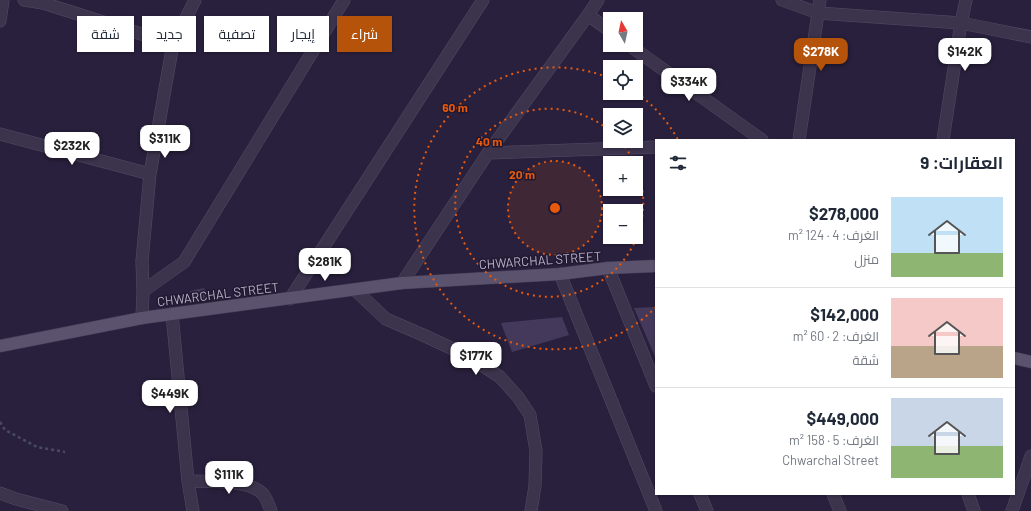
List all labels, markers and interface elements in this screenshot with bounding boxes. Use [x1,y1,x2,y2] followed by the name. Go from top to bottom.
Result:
[603,12,643,52] north arrow
[603,12,643,244] map controls
[77,16,134,52] chip: شقة
[142,16,196,52] chip: جديد
[204,16,269,52] chip: تصفية
[277,16,329,52] chip: إيجار
[337,16,392,52] chip: شراء
[793,38,849,72] pin: $278K
[937,38,993,72] pin: $142K
[803,43,839,59] text: $278K
[947,43,983,59] text: $142K
[603,60,643,100] button: locate
[661,68,717,102] pin: $334K
[670,73,708,89] text: $334K
[442,100,468,114] text: 60 m
[603,108,643,148] button: layers
[137,125,193,159] pin: $311K
[149,130,181,146] text: $311K
[44,132,100,166] pin: $232K
[476,134,502,148] text: 40 m
[54,137,90,153] text: $232K
[667,152,689,174] icon: filters
[920,152,1003,172] text: العقارات: 9
[603,156,643,196] button: +
[509,167,535,181] text: 20 m
[548,201,562,215] centre of rings
[809,203,879,223] text: $278,000
[603,204,643,244] button: −
[923,213,971,261] icon: home
[788,227,879,243] text: الغرف: 4 · 124 m²
[297,248,353,282] pin: $281K
[478,248,602,272] street label: CHWARCHAL STREET
[854,251,879,267] text: منزل
[308,253,342,269] text: $281K
[156,279,280,309] street label: CHWARCHAL STREET
[810,304,879,324] text: $142,000
[923,314,971,362] icon: home
[793,328,879,344] text: الغرف: 2 · 60 m²
[448,342,504,376] pin: $177K
[459,347,493,363] text: $177K
[852,352,879,368] text: شقة
[142,380,198,414] pin: $449K
[151,385,189,401] text: $449K
[807,408,879,428] text: $449,000
[923,414,971,462] icon: home
[789,432,879,448] text: الغرف: 5 · 158 m²
[782,452,879,468] text: Chwarchal Street
[201,461,257,495] pin: $111K
[214,466,244,482] text: $111K

